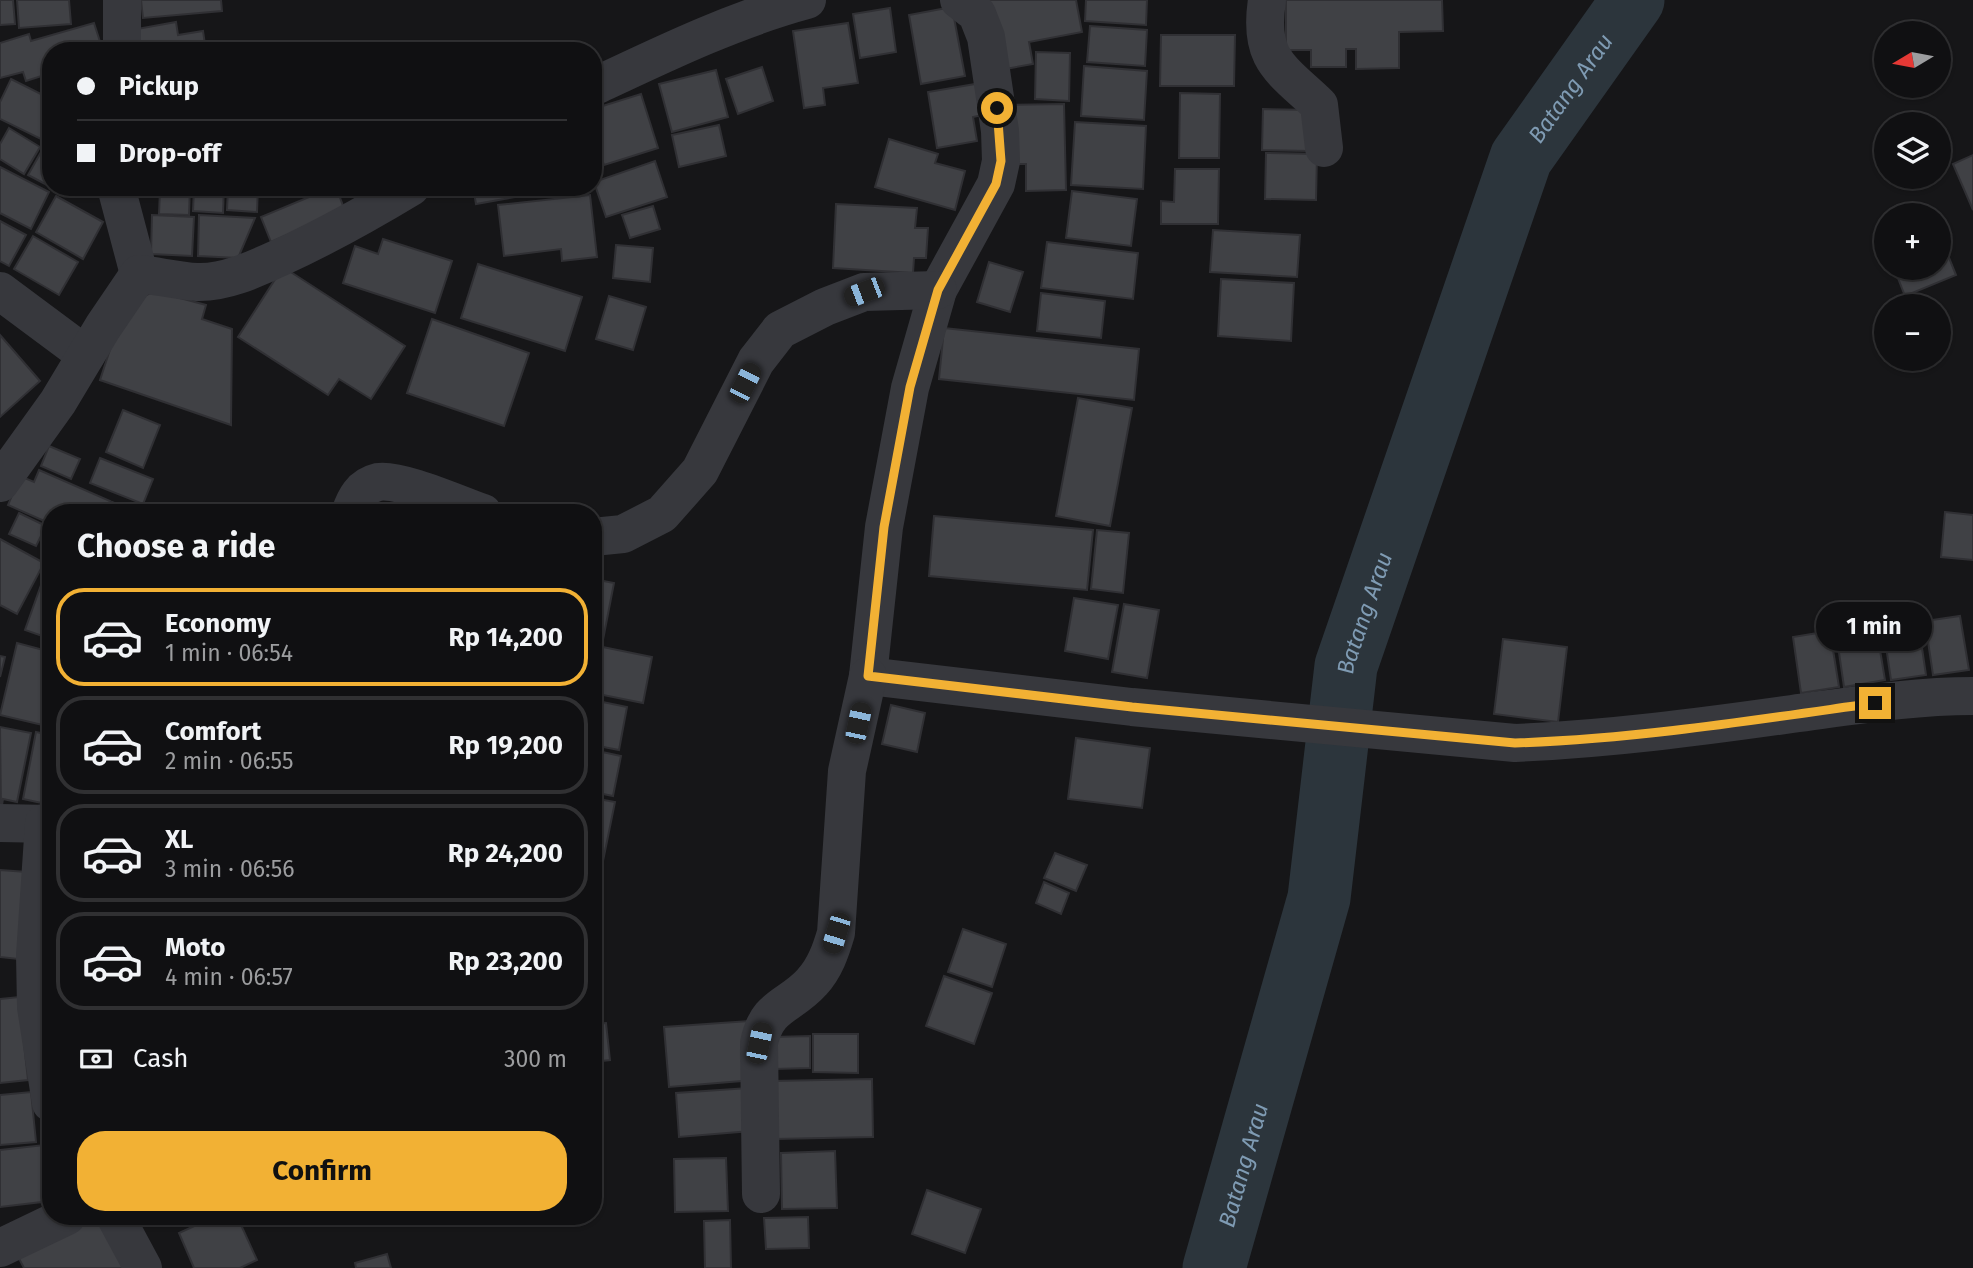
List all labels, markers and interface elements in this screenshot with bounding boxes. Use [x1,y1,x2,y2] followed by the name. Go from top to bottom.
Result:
[1874,21,1951,98] north arrow
[1874,21,1951,371] map controls
[1522,28,1619,148] water label: Batang Arau
[119,71,199,102] text: Pickup
[981,92,1013,124] route start
[1874,112,1951,189] button: layers
[119,138,221,169] text: Drop-off
[1874,203,1951,280] button: +
[841,275,888,309] car
[1874,294,1951,371] button: −
[727,360,764,406] car
[77,527,275,565] text: Choose a ride
[1331,548,1398,676] water label: Batang Arau
[1817,602,1933,650] callout: 1 min
[81,606,144,669] icon: car
[165,608,271,639] text: Economy
[1846,612,1902,640] text: 1 min
[448,622,563,653] text: Rp 14,200
[165,639,293,667] text: 1 min · 06:54
[1859,687,1891,719] route end
[844,700,873,746] car
[81,714,144,777] icon: car
[165,716,261,747] text: Comfort
[449,730,563,761] text: Rp 19,200
[165,747,294,775] text: 2 min · 06:55
[81,822,144,885] icon: car
[165,824,193,855] text: XL
[448,838,563,869] text: Rp 24,200
[165,855,294,883] text: 3 min · 06:56
[820,910,853,956] car
[81,930,144,993] icon: car
[165,932,225,963] text: Moto
[448,946,563,977] text: Rp 23,200
[165,963,293,991] text: 4 min · 06:57
[745,1020,774,1066] car
[77,1040,115,1078] icon: cash
[133,1043,189,1074] text: Cash
[504,1045,567,1073] text: 300 m
[1212,1100,1274,1230] water label: Batang Arau
[77,1131,567,1211] button: Confirm

